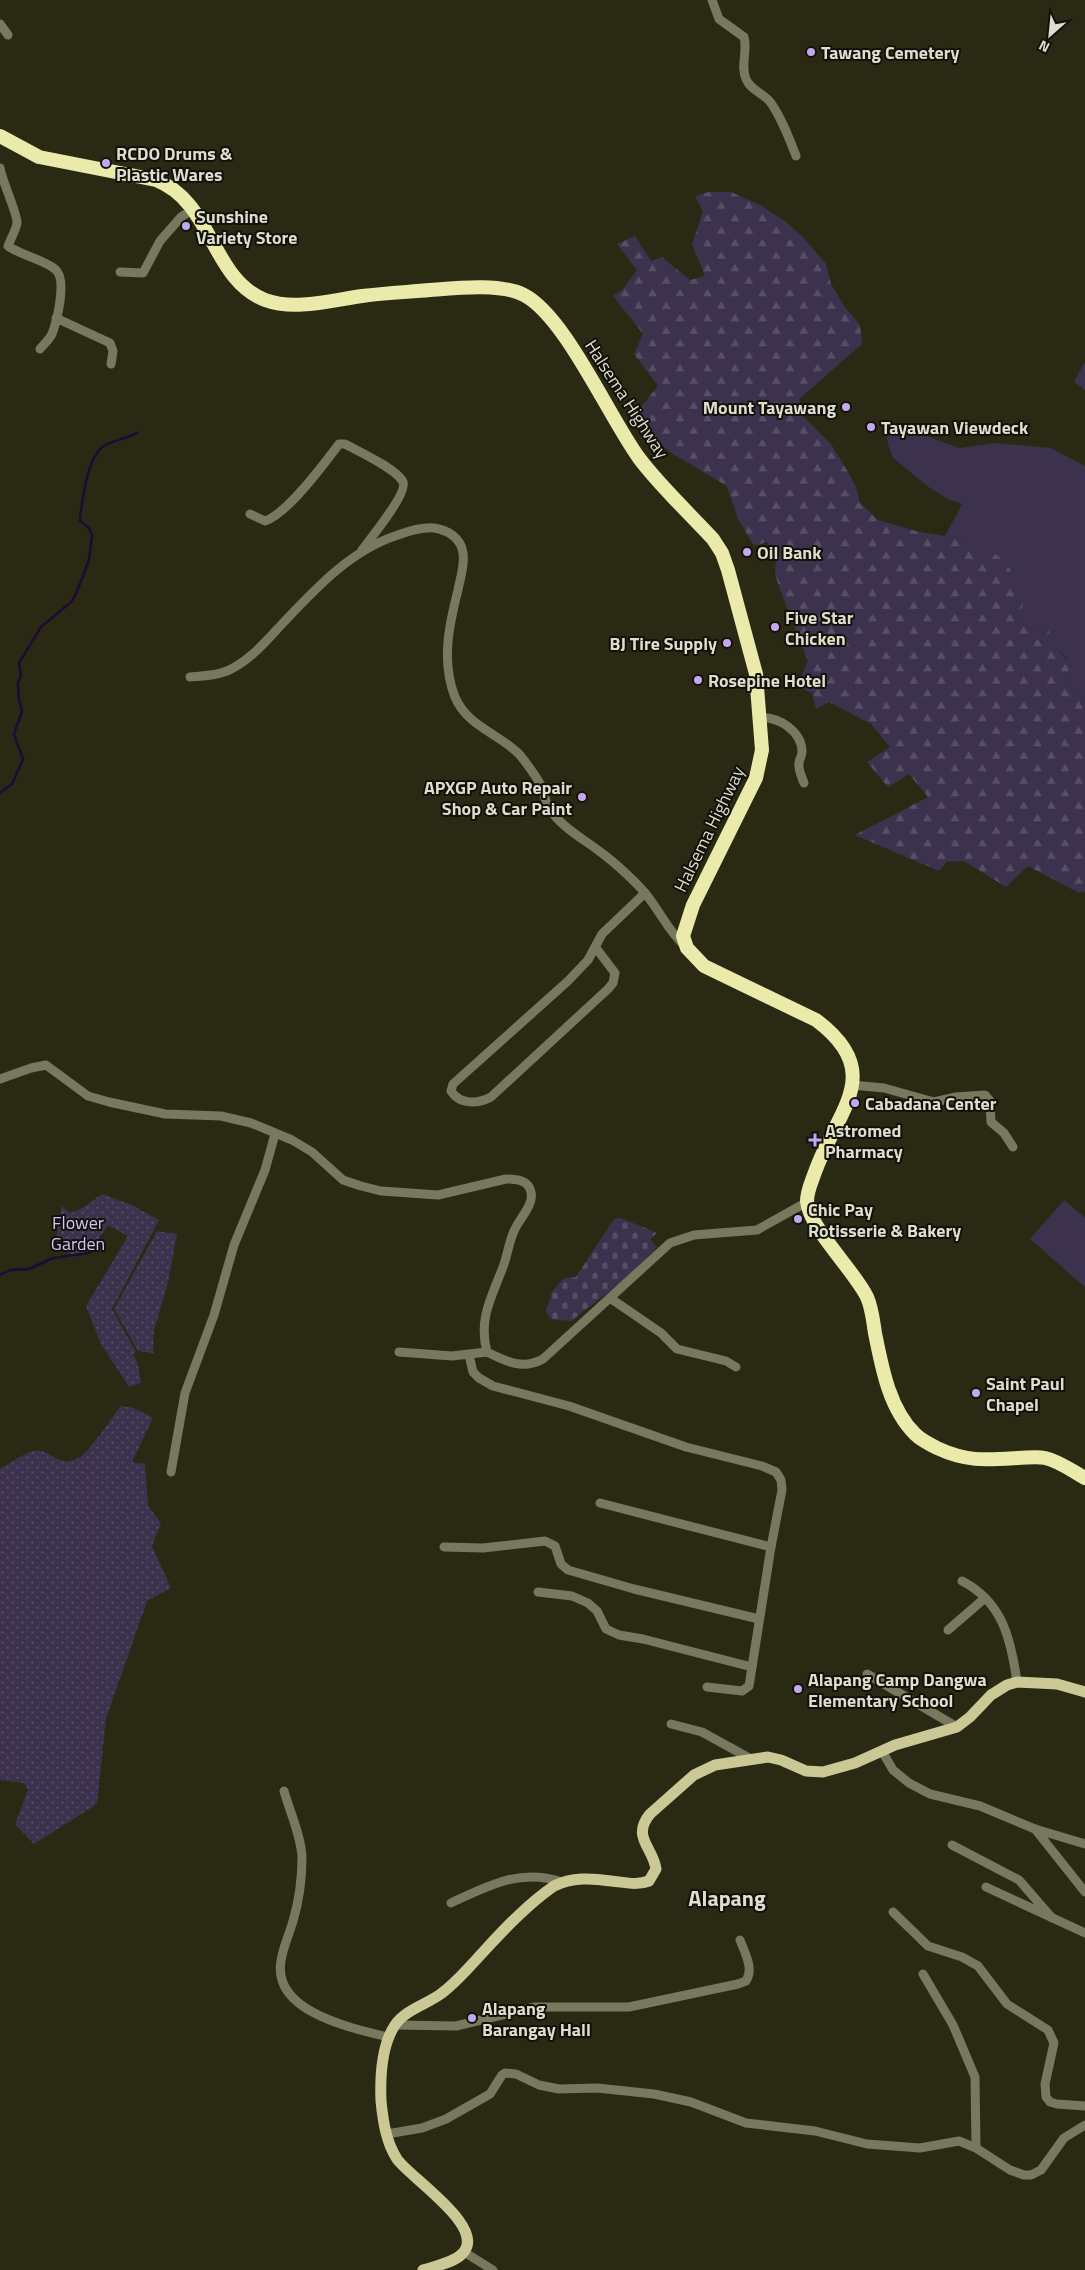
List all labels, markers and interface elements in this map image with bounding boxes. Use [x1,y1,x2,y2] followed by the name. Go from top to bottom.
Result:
[1025,10,1075,60] north arrow
[1035,35,1053,59] text: N
[821,39,959,66] place label: Tawang Cemetery
[805,46,817,58] marker: Tawang Cemetery
[116,140,233,188] place label: RCDO Drums & Plastic Wares
[100,157,112,169] marker: RCDO Drums & Plastic Wares
[196,203,297,251] place label: Sunshine Variety Store
[180,220,192,232] marker: Sunshine Variety Store
[578,334,676,464] street label: Halsema Highway
[703,394,836,421] place label: Mount Tayawang
[840,401,852,413] marker: Mount Tayawang
[881,414,1029,441] place label: Tayawan Viewdeck
[865,421,877,433] marker: Tayawan Viewdeck
[757,539,822,566] place label: Oil Bank
[741,546,753,558] marker: Oil Bank
[785,604,854,652] place label: Five Star Chicken
[769,621,781,633] marker: Five Star Chicken
[610,630,717,657] place label: BJ Tire Supply
[721,637,733,649] marker: BJ Tire Supply
[708,667,826,694] place label: Rosepine Hotel
[692,674,704,686] marker: Rosepine Hotel
[667,761,751,896] street label: Halsema Highway
[424,774,572,822] place label: APXGP Auto Repair Shop & Car Paint
[576,791,588,803] marker: APXGP Auto Repair Shop & Car Paint
[865,1090,997,1117] place label: Cabadana Center
[849,1097,861,1109] marker: Cabadana Center
[825,1117,903,1165] place label: Astromed Pharmacy
[809,1134,821,1146] marker: Astromed Pharmacy
[808,1196,961,1244] place label: Chic Pay Rotisserie & Bakery
[51,1209,105,1257] park label: Flower Garden
[792,1213,804,1225] marker: Chic Pay Rotisserie & Bakery
[986,1370,1065,1418] place label: Saint Paul Chapel
[970,1387,982,1399] marker: Saint Paul Chapel
[808,1666,987,1714] place label: Alapang Camp Dangwa Elementary School
[792,1683,804,1695] marker: Alapang Camp Dangwa Elementary School
[688,1881,766,1915] district label: Alapang
[482,1995,591,2043] place label: Alapang Barangay Hall
[466,2012,478,2024] marker: Alapang Barangay Hall

